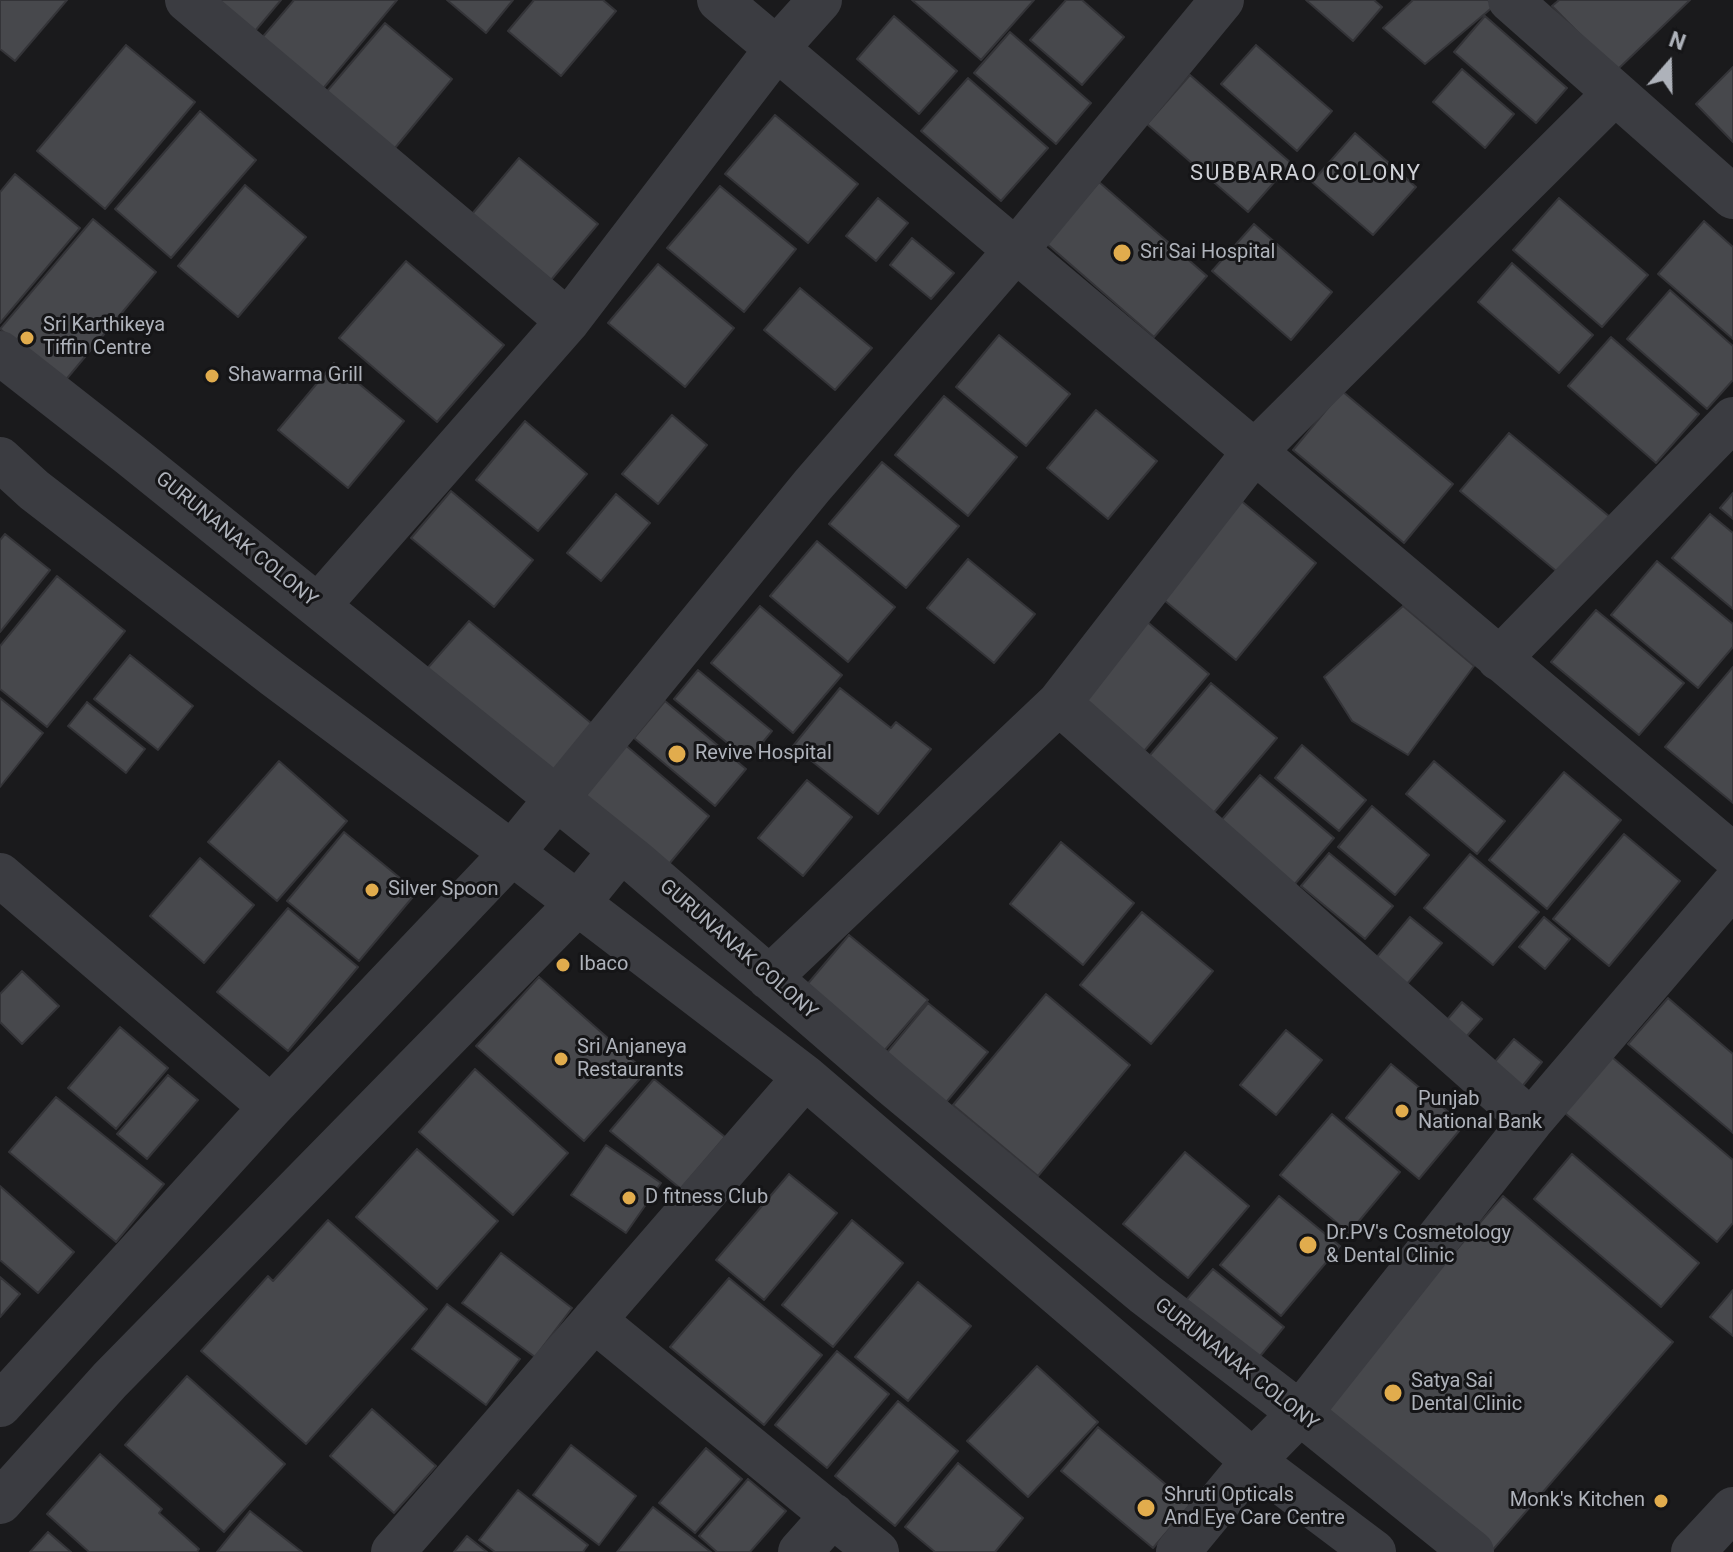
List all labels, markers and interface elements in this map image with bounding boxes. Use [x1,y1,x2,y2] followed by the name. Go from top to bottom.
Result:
[1629,24,1709,104] north arrow
[1666,27,1689,55] text: N
[1190,161,1422,187] district label: SUBBARAO COLONY
[1140,241,1275,265] place label: Sri Sai Hospital
[1111,242,1133,264] marker: Sri Sai Hospital
[43,314,165,361] place label: Sri Karthikeya Tiffin Centre
[18,329,36,347] marker: Sri Karthikeya Tiffin Centre
[228,364,363,388] place label: Shawarma Grill
[203,367,221,385] marker: Shawarma Grill
[150,467,322,613] street label: GURUNANAK COLONY
[695,742,832,766] place label: Revive Hospital
[666,743,688,765] marker: Revive Hospital
[654,875,822,1025] street label: GURUNANAK COLONY
[388,878,498,902] place label: Silver Spoon
[363,881,381,899] marker: Silver Spoon
[579,953,628,977] place label: Ibaco
[554,956,572,974] marker: Ibaco
[577,1036,687,1083] place label: Sri Anjaneya Restaurants
[552,1050,570,1068] marker: Sri Anjaneya Restaurants
[1418,1088,1542,1135] place label: Punjab National Bank
[1393,1102,1411,1120] marker: Punjab National Bank
[645,1186,768,1210] place label: D fitness Club
[620,1189,638,1207] marker: D fitness Club
[1326,1222,1511,1269] place label: Dr.PV's Cosmetology & Dental Clinic
[1297,1234,1319,1256] marker: Dr.PV's Cosmetology & Dental Clinic
[1149,1294,1323,1436] street label: GURUNANAK COLONY
[1411,1370,1522,1417] place label: Satya Sai Dental Clinic
[1382,1382,1404,1404] marker: Satya Sai Dental Clinic
[1164,1484,1345,1531] place label: Shruti Opticals And Eye Care Centre
[1510,1489,1645,1513] place label: Monk's Kitchen
[1652,1492,1670,1510] marker: Monk's Kitchen
[1135,1497,1157,1519] marker: Shruti Opticals And Eye Care Centre

